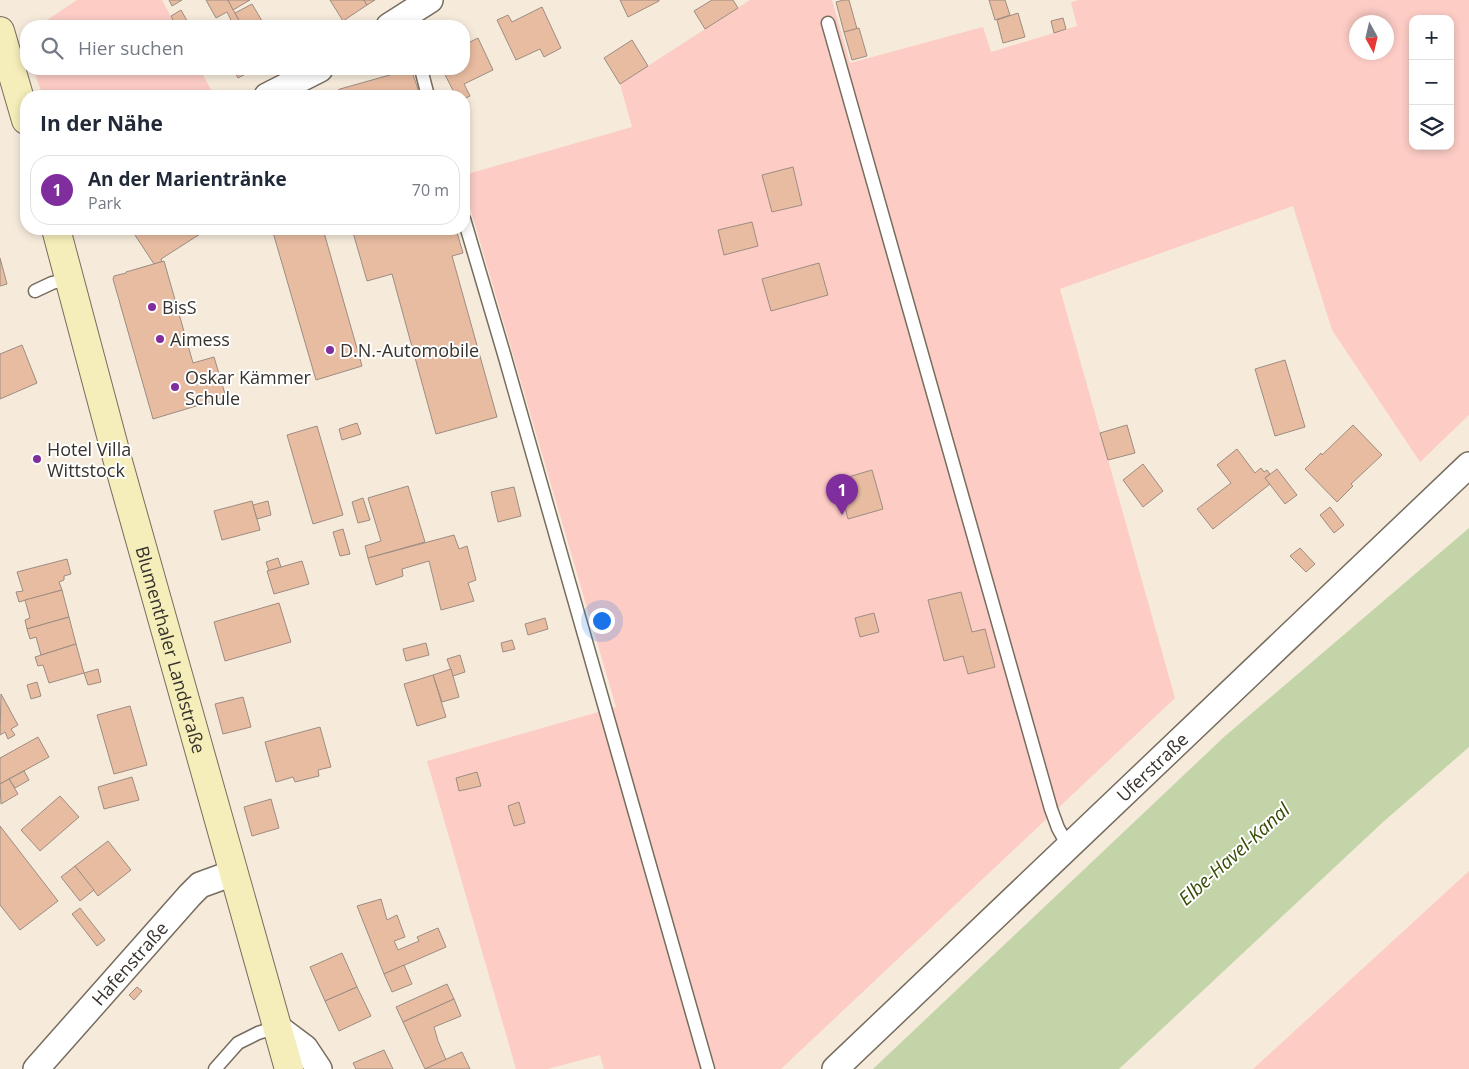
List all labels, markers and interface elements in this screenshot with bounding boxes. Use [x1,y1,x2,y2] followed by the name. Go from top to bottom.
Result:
[1349,15,1394,60] north arrow
[1409,15,1454,150] map controls
[1409,15,1454,60] button: +
[20,20,470,75] search box
[38,34,66,62] icon: search
[78,35,184,61] text: Hier suchen
[1409,60,1454,105] button: −
[1409,105,1454,150] button: layers
[40,109,163,137] text: In der Nähe
[88,166,287,192] text: An der Marientränke
[52,179,62,201] text: 1
[412,179,449,201] text: 70 m
[88,192,121,214] text: Park
[162,295,197,319] place label: BisS
[146,301,158,313] marker: BisS
[170,327,230,351] place label: Aimess
[154,333,166,345] marker: Aimess
[340,338,479,362] place label: D.N.-Automobile
[324,344,336,356] marker: D.N.-Automobile
[185,365,312,410] place label: Oskar Kämmer Schule
[169,381,181,393] marker: Oskar Kämmer Schule
[47,437,131,482] place label: Hotel Villa Wittstock
[31,453,43,465] marker: Hotel Villa Wittstock
[826,474,858,515] pin: 1
[130,543,212,756] street label: Blumenthaler Landstraße
[589,608,615,634] your location
[1111,727,1193,807] street label: Uferstraße
[1173,796,1296,911] water label: Elbe-Havel-Kanal
[86,916,173,1010] street label: Hafenstraße

